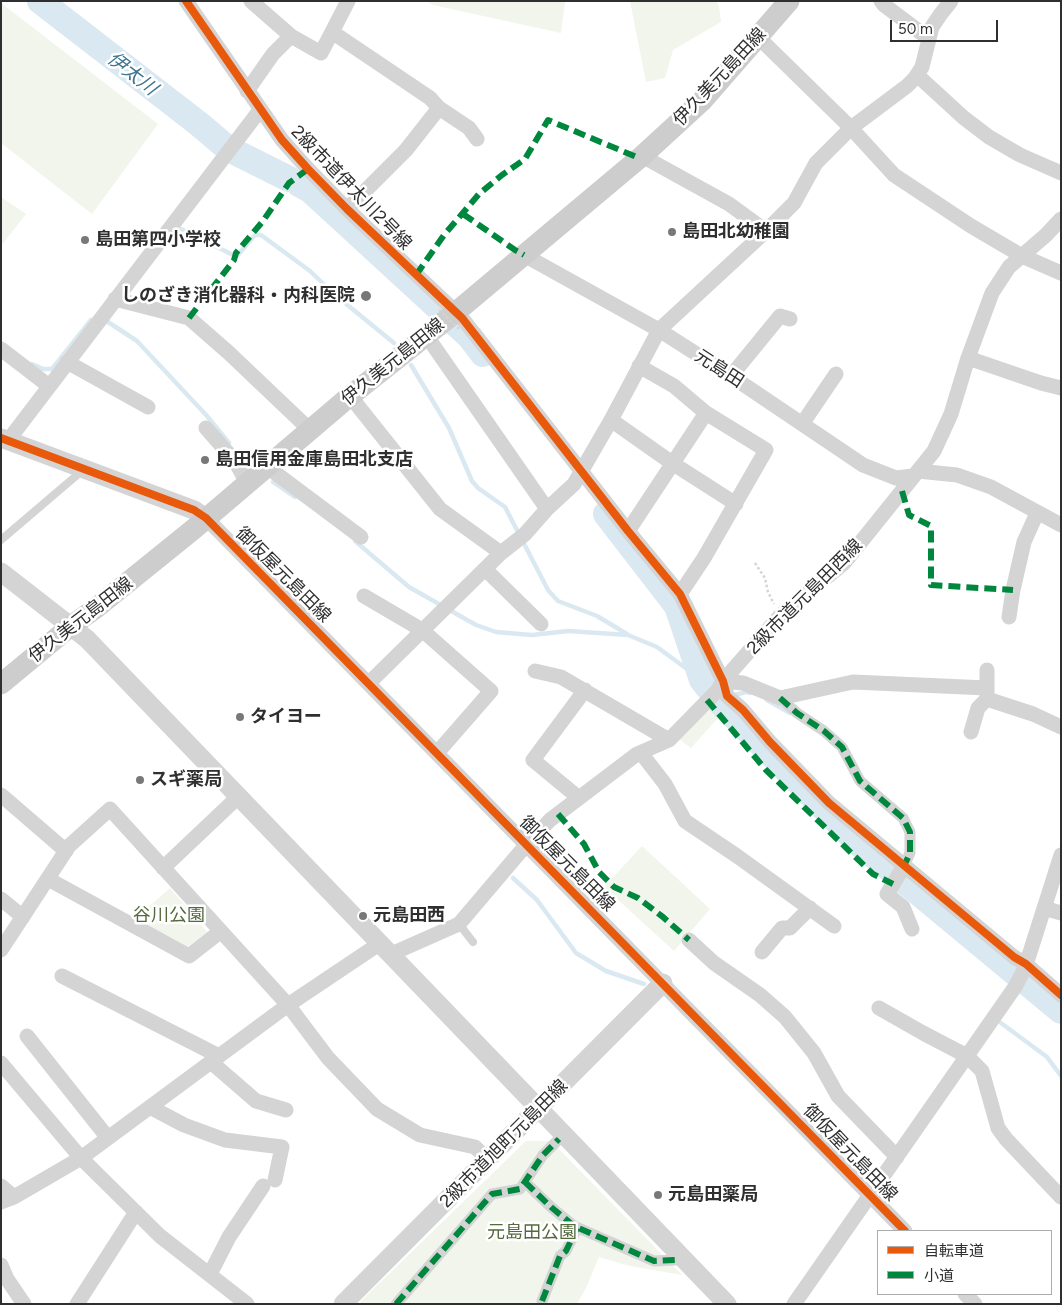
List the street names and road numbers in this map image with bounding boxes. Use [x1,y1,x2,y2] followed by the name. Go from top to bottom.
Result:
[669,24,771,130] street label: 伊久美元島田線
[286,121,416,255] street label: 2級市道伊太川2号線
[337,314,449,410] street label: 伊久美元島田線
[690,345,748,393] street label: 元島田
[231,523,335,627] street label: 御仮屋元島田線
[743,535,867,659] street label: 2級市道元島田西線
[25,573,137,667] street label: 伊久美元島田線
[515,812,619,916] street label: 御仮屋元島田線
[436,1076,572,1212] street label: 2級市道旭町元島田線
[798,1100,902,1206] street label: 御仮屋元島田線

